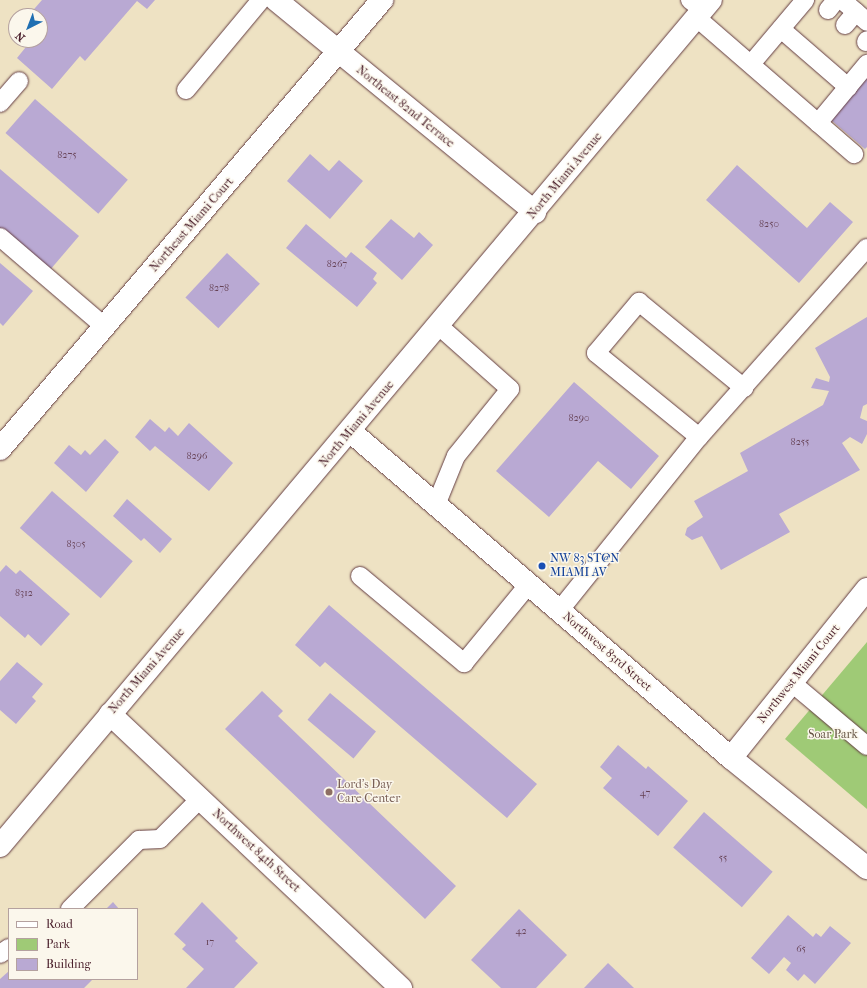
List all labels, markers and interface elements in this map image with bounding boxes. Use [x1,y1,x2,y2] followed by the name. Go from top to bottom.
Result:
[8,8,48,48] north arrow
[13,29,28,44] text: N
[353,63,457,151] street label: Northeast 82nd Terrace
[525,130,605,222] street label: North Miami Avenue
[57,150,77,162] house number: 8275
[147,175,237,275] street label: Northeast Miami Court
[759,219,779,231] house number: 8250
[327,259,347,271] house number: 8267
[209,283,229,295] house number: 8278
[317,378,397,470] street label: North Miami Avenue
[569,413,589,425] house number: 8290
[791,437,809,449] house number: 8255
[187,451,207,463] house number: 8296
[67,539,85,551] house number: 8305
[550,552,619,580] place label: NW 83 ST@N MIAMI AV
[537,561,547,571] marker: NW 83 ST@N MIAMI AV
[15,588,33,600] house number: 8312
[559,609,655,695] street label: Northwest 83rd Street
[755,622,843,726] street label: Northwest Miami Court
[106,625,188,717] street label: North Miami Avenue
[808,728,858,742] park label: Soar Park
[337,778,400,806] place label: Lord's Day Care Center
[324,787,334,797] marker: Lord's Day Care Center
[640,788,650,800] house number: 47
[209,806,303,896] street label: Northwest 84th Street
[719,853,727,865] house number: 55
[8,908,138,980] legend
[46,917,73,931] text: Road
[515,926,527,938] house number: 42
[46,937,70,951] text: Park
[206,937,214,949] house number: 17
[796,944,806,956] house number: 65
[46,957,91,971] text: Building

